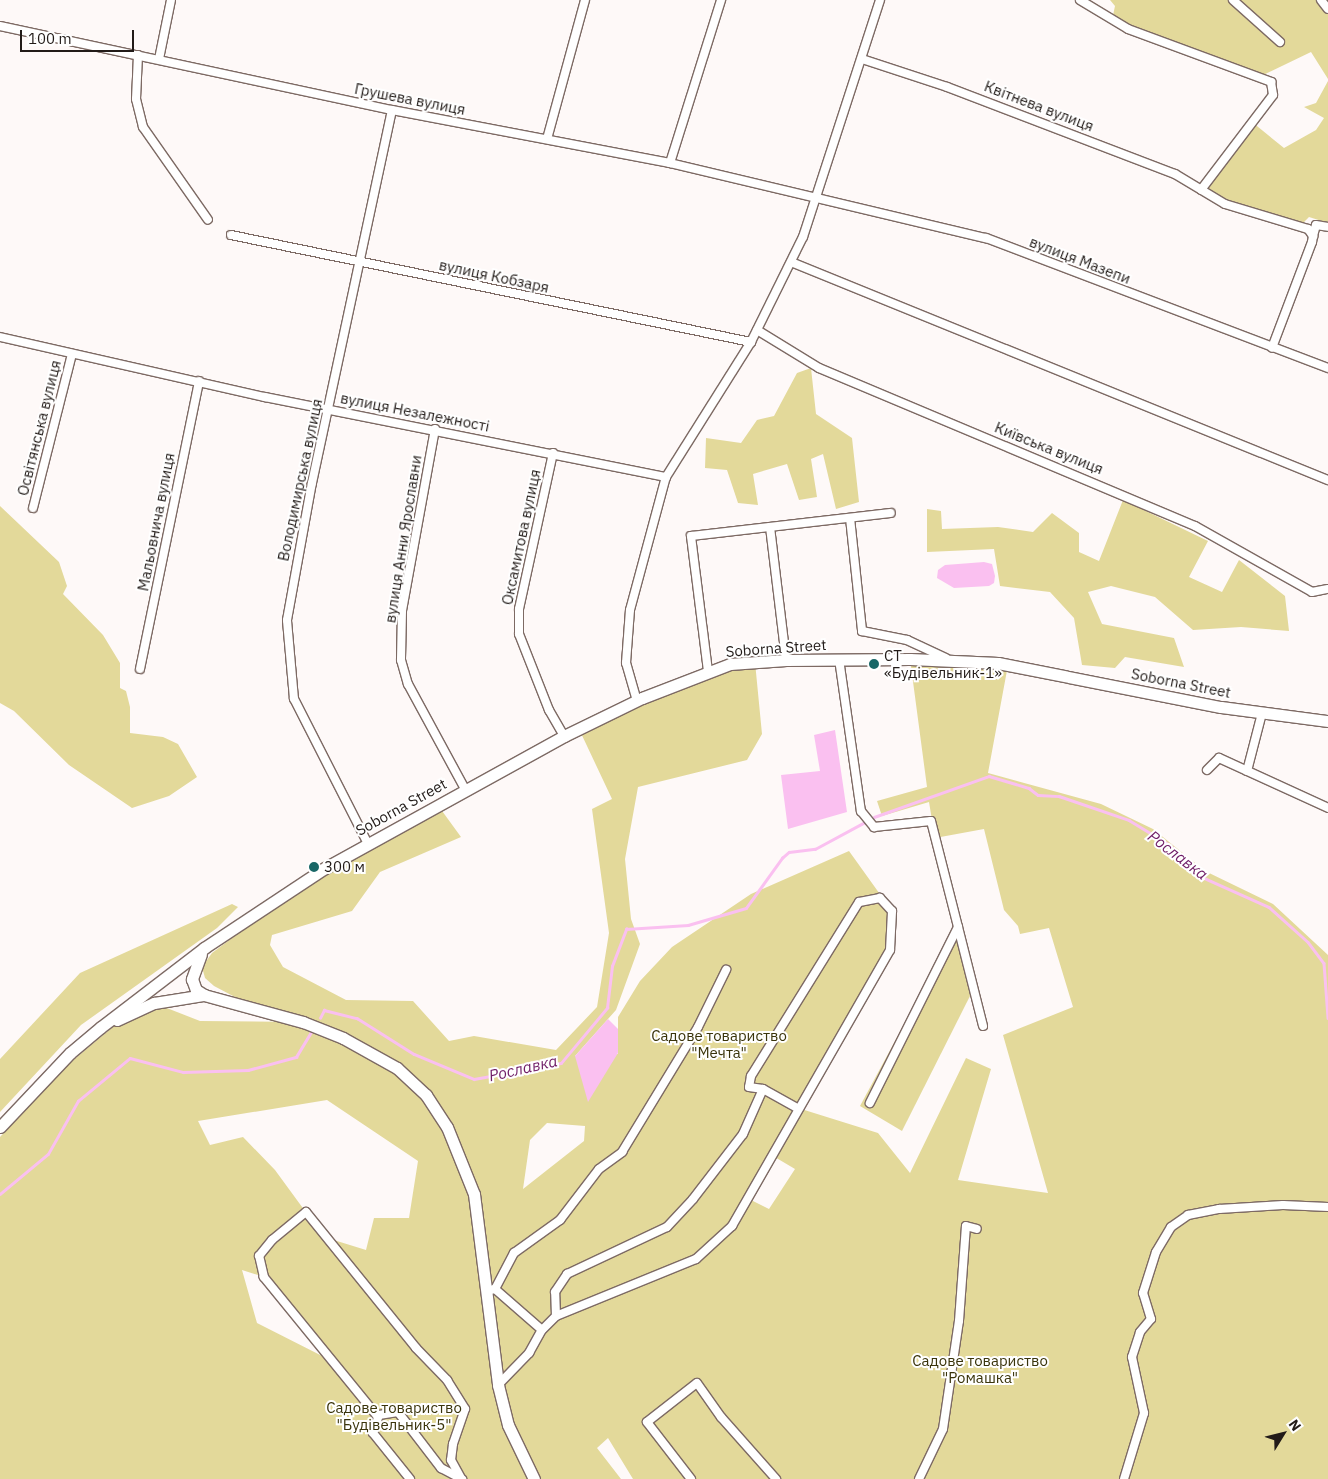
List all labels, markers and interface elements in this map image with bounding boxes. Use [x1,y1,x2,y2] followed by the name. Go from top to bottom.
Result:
[22,20,136,52] scale bar
[28,29,72,48] text: 100 m
[982,77,1096,135] street label: Квітнева вулиця
[353,79,467,119] street label: Грушева вулиця
[1027,232,1133,288] street label: вулиця Мазепи
[437,256,551,296] street label: вулиця Кобзаря
[13,358,65,498] street label: Освітянська вулиця
[339,389,491,435] street label: вулиця Незалежності
[274,397,326,563] street label: Володимирська вулиця
[992,418,1106,478] street label: Київська вулиця
[134,451,178,593] street label: Мальовнича вулиця
[381,454,425,624] street label: вулиця Анни Ярославни
[498,467,544,607] street label: Оксамитова вулиця
[725,636,827,660] street label: Soborna Street
[884,646,1002,681] place label: СТ «Будівельник-1»
[868,658,880,670] marker: СТ «Будівельник-1»
[1130,665,1232,701] street label: Soborna Street
[352,775,450,839] street label: Soborna Street
[1144,826,1212,884] water label: Рославка
[324,858,365,876] place label: 300 м
[308,861,320,873] marker: 300 м
[651,1026,787,1061] park label: Садове товариство "Мечта"
[487,1051,559,1085] water label: Рославка
[912,1351,1048,1386] park label: Садове товариство "Ромашка"
[326,1398,462,1433] park label: Садове товариство "Будівельник-5"
[1258,1409,1308,1459] north arrow
[1285,1416,1305,1435] text: N

